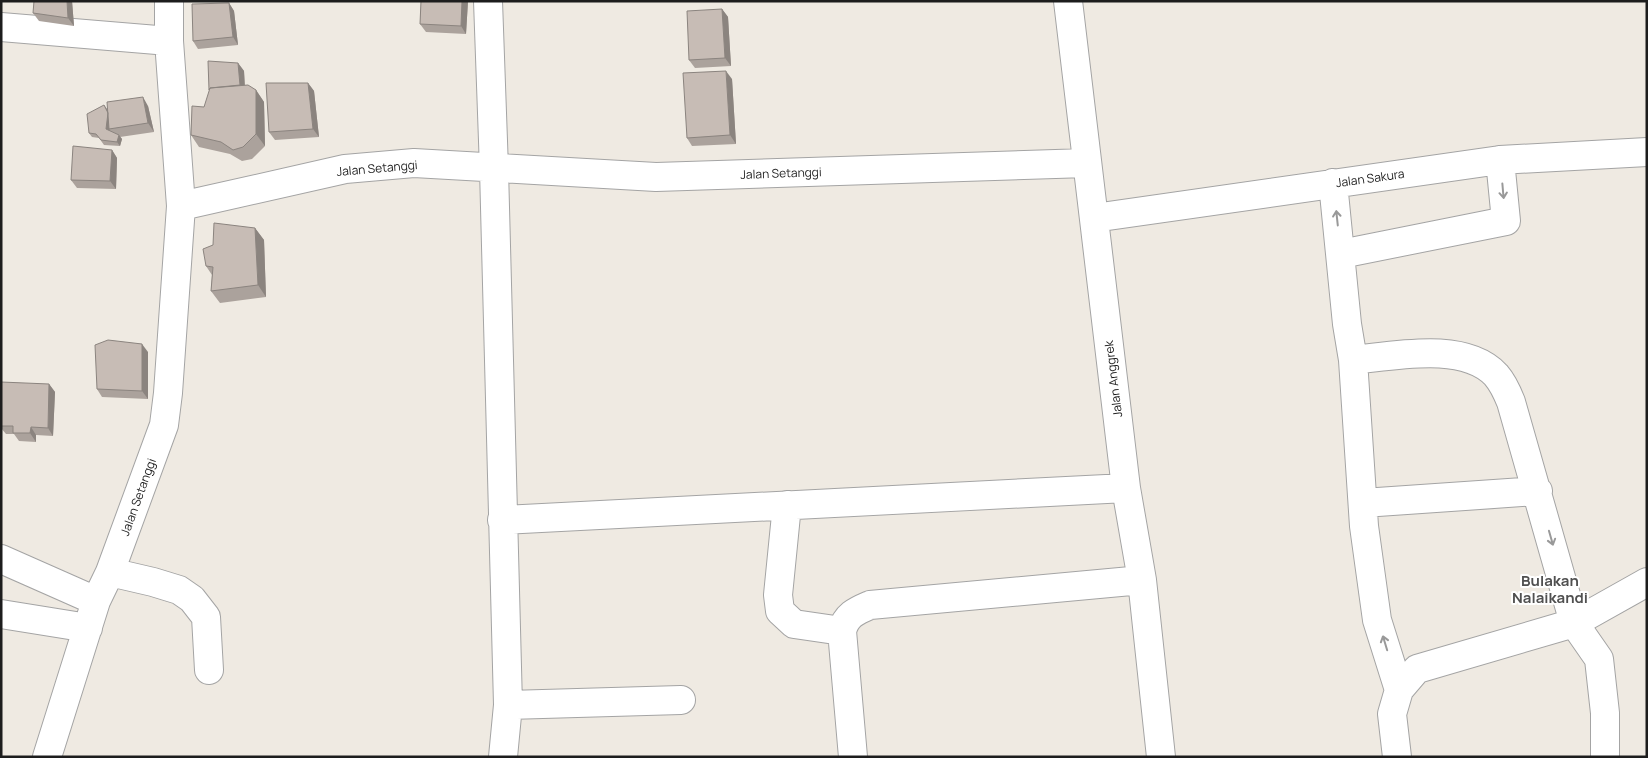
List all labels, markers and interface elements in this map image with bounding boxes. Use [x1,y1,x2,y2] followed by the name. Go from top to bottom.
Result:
[336,156,418,180] street label: Jalan Setanggi
[740,163,822,183] street label: Jalan Setanggi
[1335,165,1405,191] street label: Jalan Sakura
[1498,182,1508,198] one-way arrow
[1332,211,1342,227] one-way arrow
[1100,339,1126,418] street label: Jalan Anggrek
[116,456,160,538] street label: Jalan Setanggi
[1546,530,1556,546] one-way arrow
[1512,570,1588,608] district label: Bulakan Nalaikandi
[1380,636,1389,652] one-way arrow

